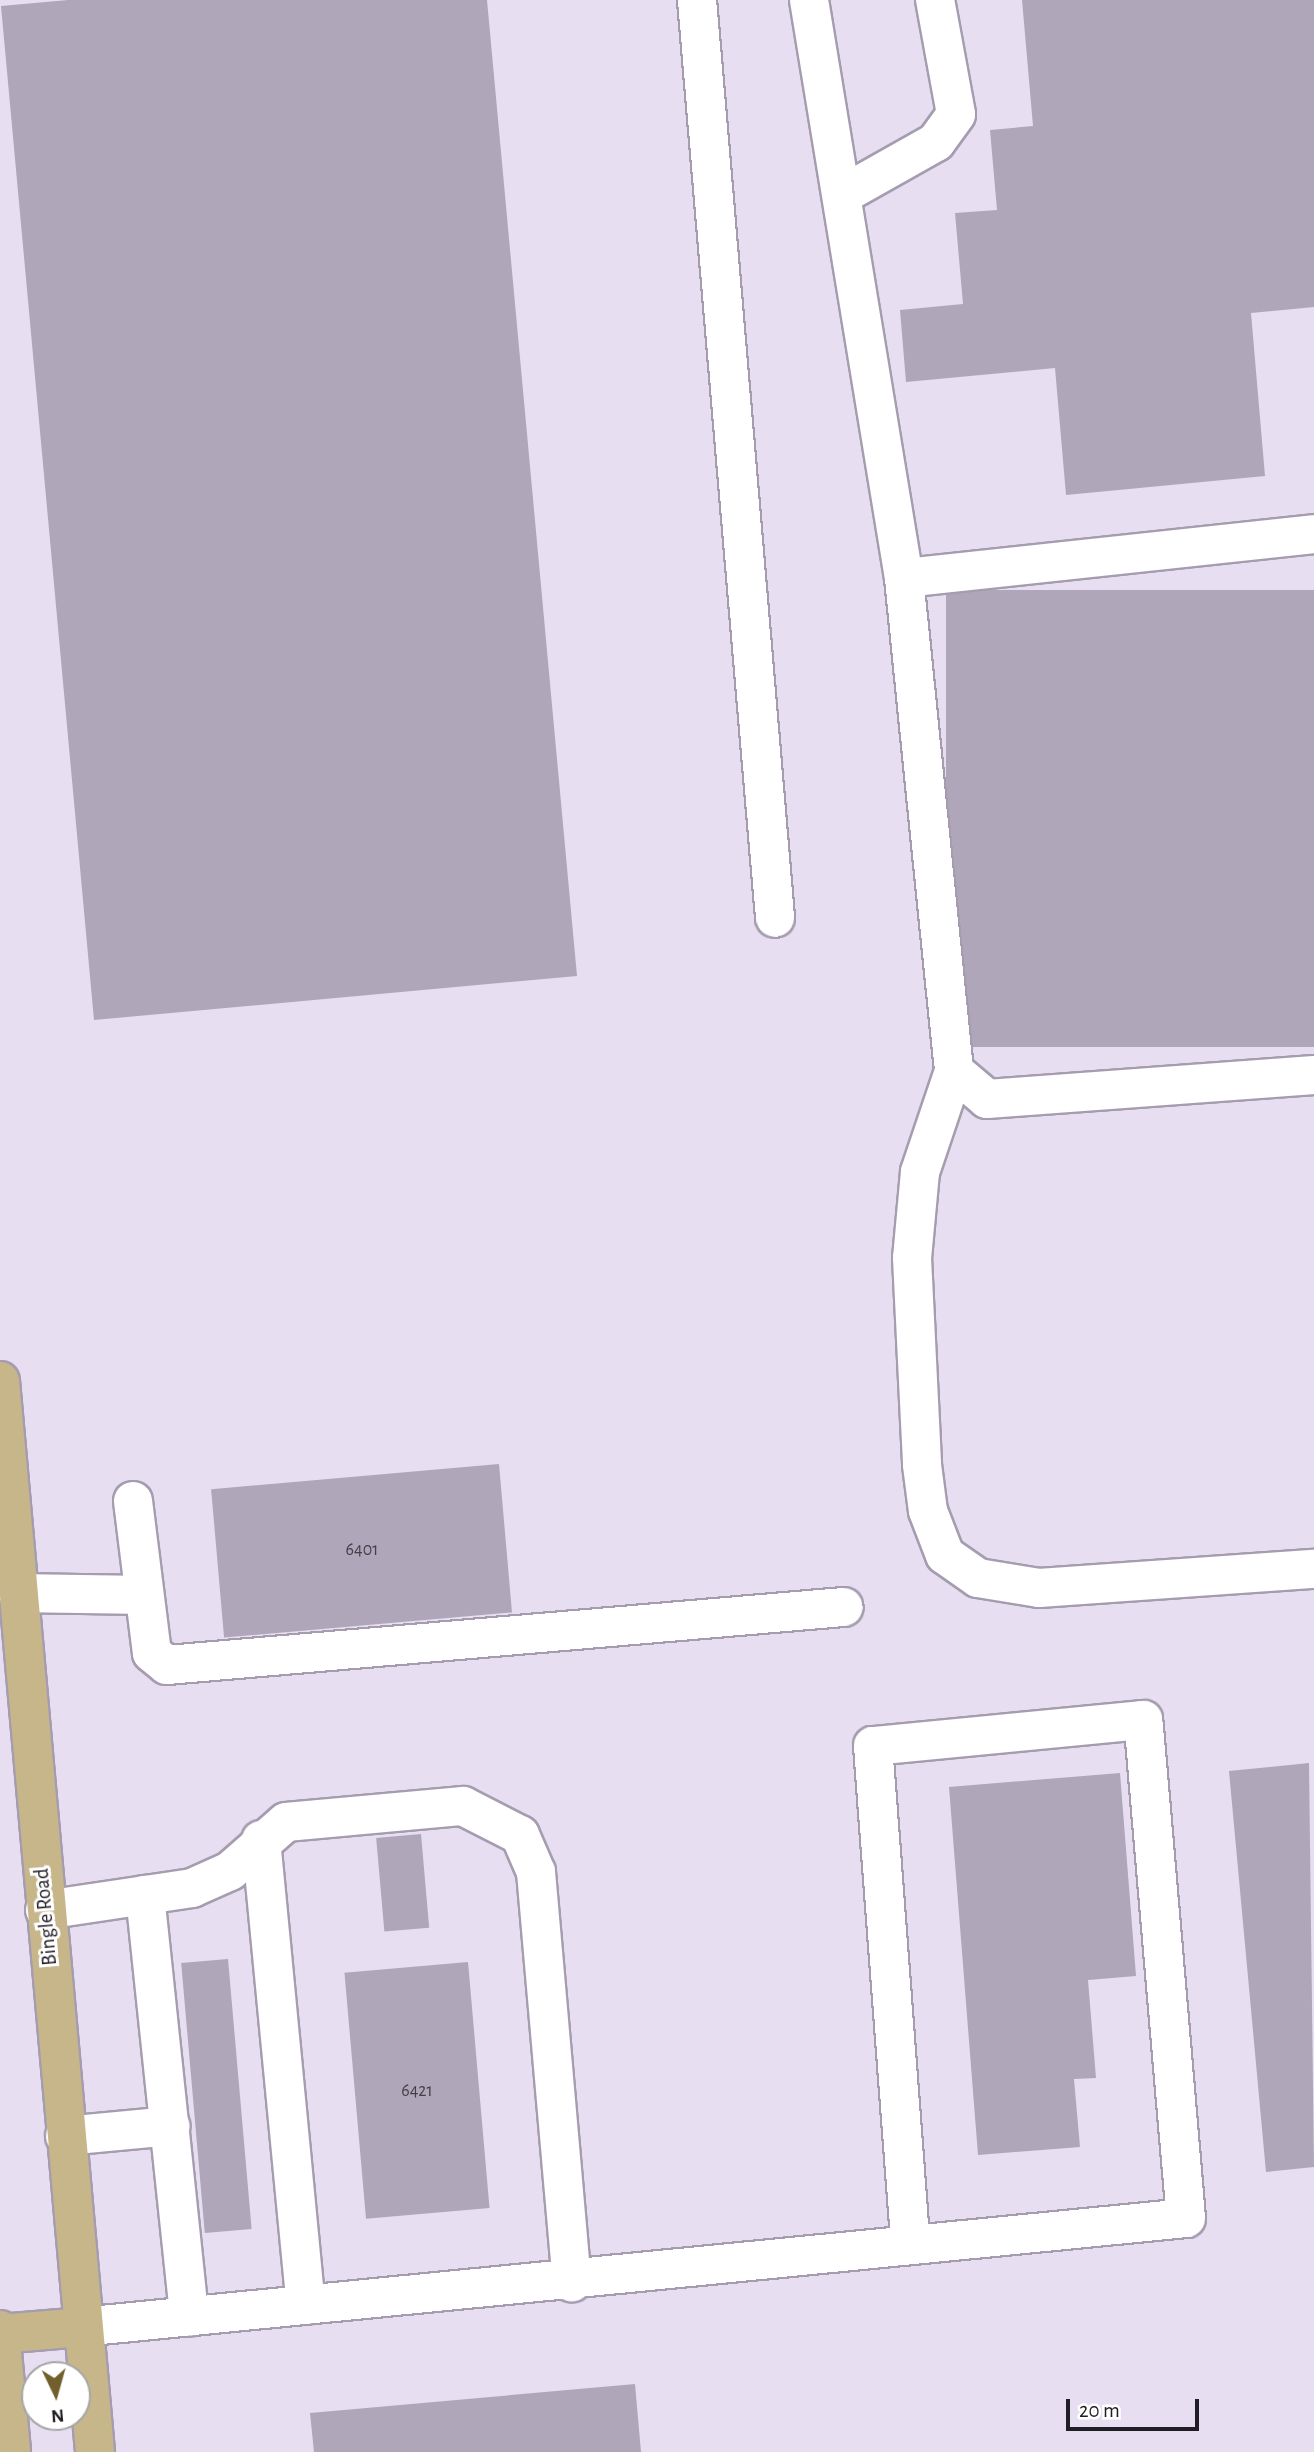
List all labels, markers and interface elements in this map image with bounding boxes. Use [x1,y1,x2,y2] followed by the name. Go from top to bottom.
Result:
[346,1539,378,1561] house number: 6401
[29,1867,63,1967] street label: Bingle Road
[401,2080,433,2102] house number: 6421
[21,2361,91,2431] north arrow
[1069,2386,1202,2430] scale bar
[1079,2400,1120,2421] text: 20 m
[50,2405,65,2425] text: N

